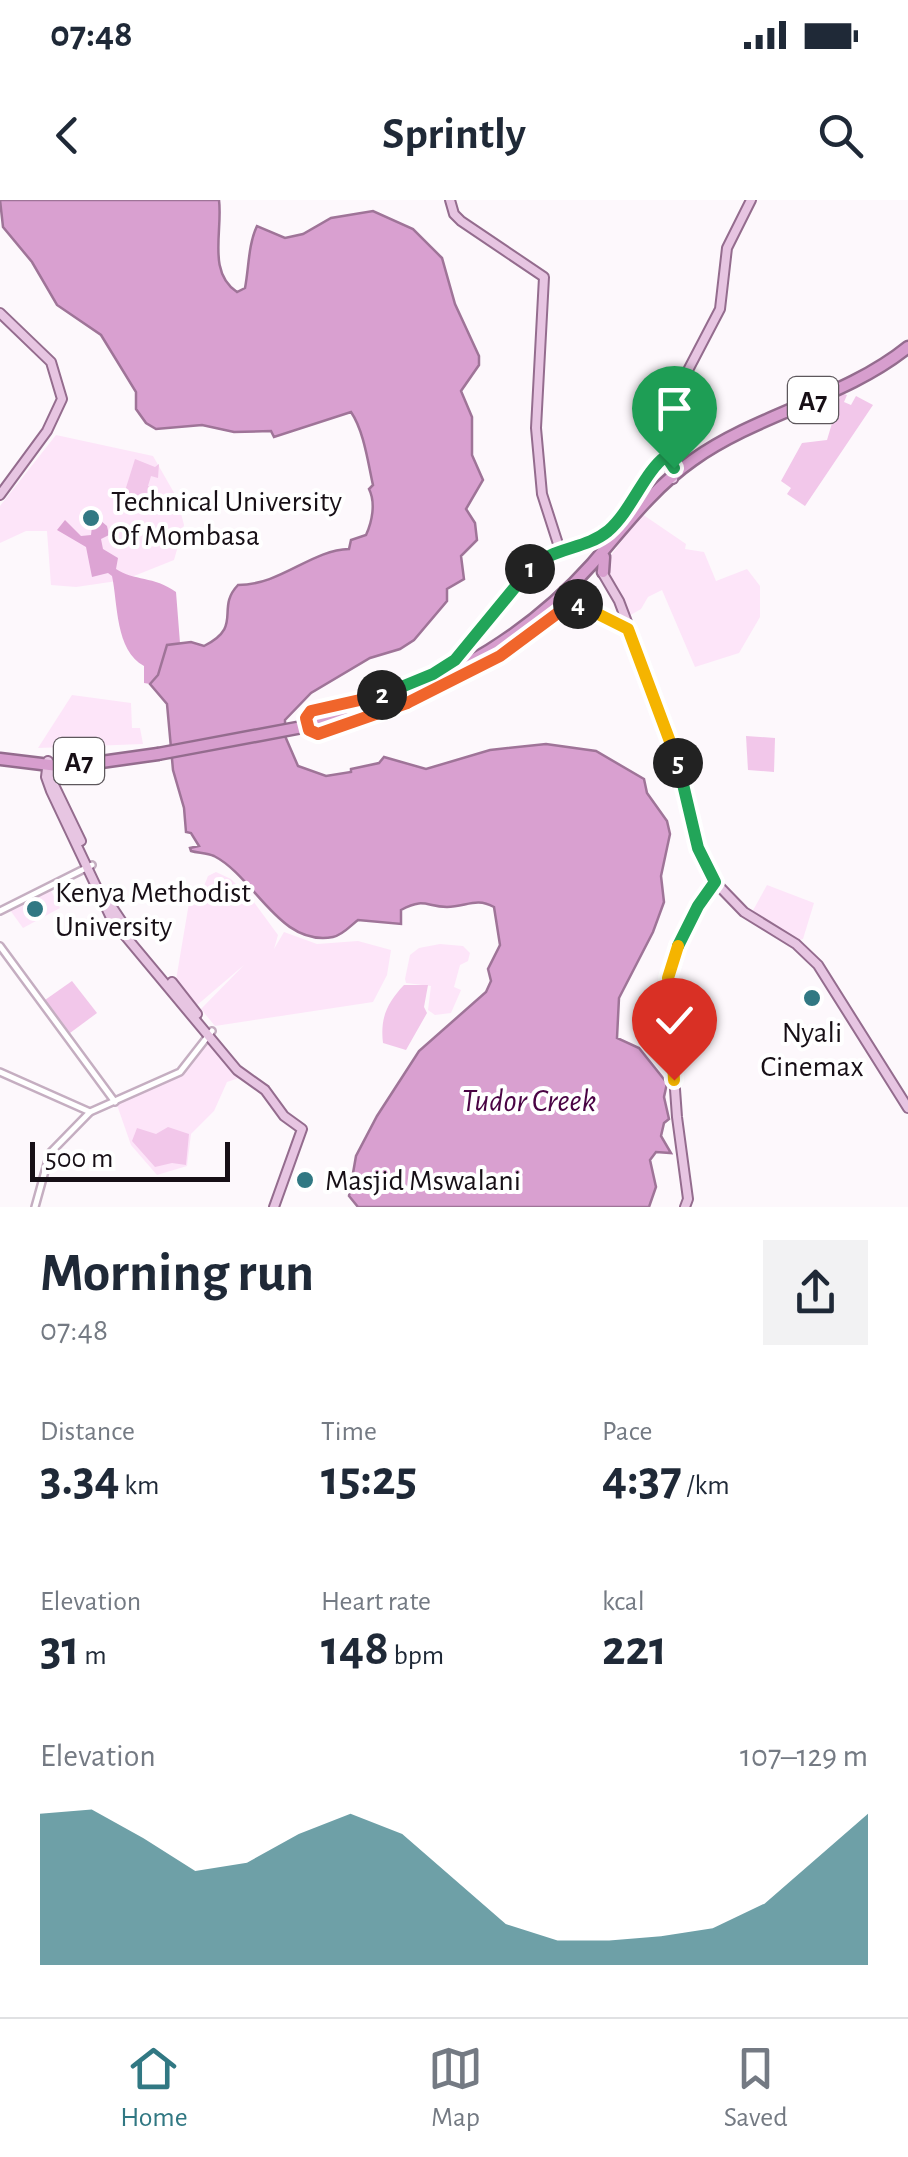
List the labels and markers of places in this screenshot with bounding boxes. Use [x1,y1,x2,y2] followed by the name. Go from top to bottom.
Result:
[632,366,717,469] pin
[111,487,342,551] place label: Technical University Of Mombasa
[80,507,102,529] marker: Technical University Of Mombasa
[505,544,555,594] pin: 1
[553,579,603,629] pin: 4
[357,670,407,720] pin: 2
[653,738,703,788] pin: 5
[55,878,251,942] place label: Kenya Methodist University
[24,898,46,920] marker: Kenya Methodist University
[632,978,717,1081] pin
[801,987,823,1009] marker: Nyali Cinemax
[760,1018,864,1082] place label: Nyali Cinemax
[325,1166,521,1196] place label: Masjid Mswalani
[294,1169,316,1191] marker: Masjid Mswalani

